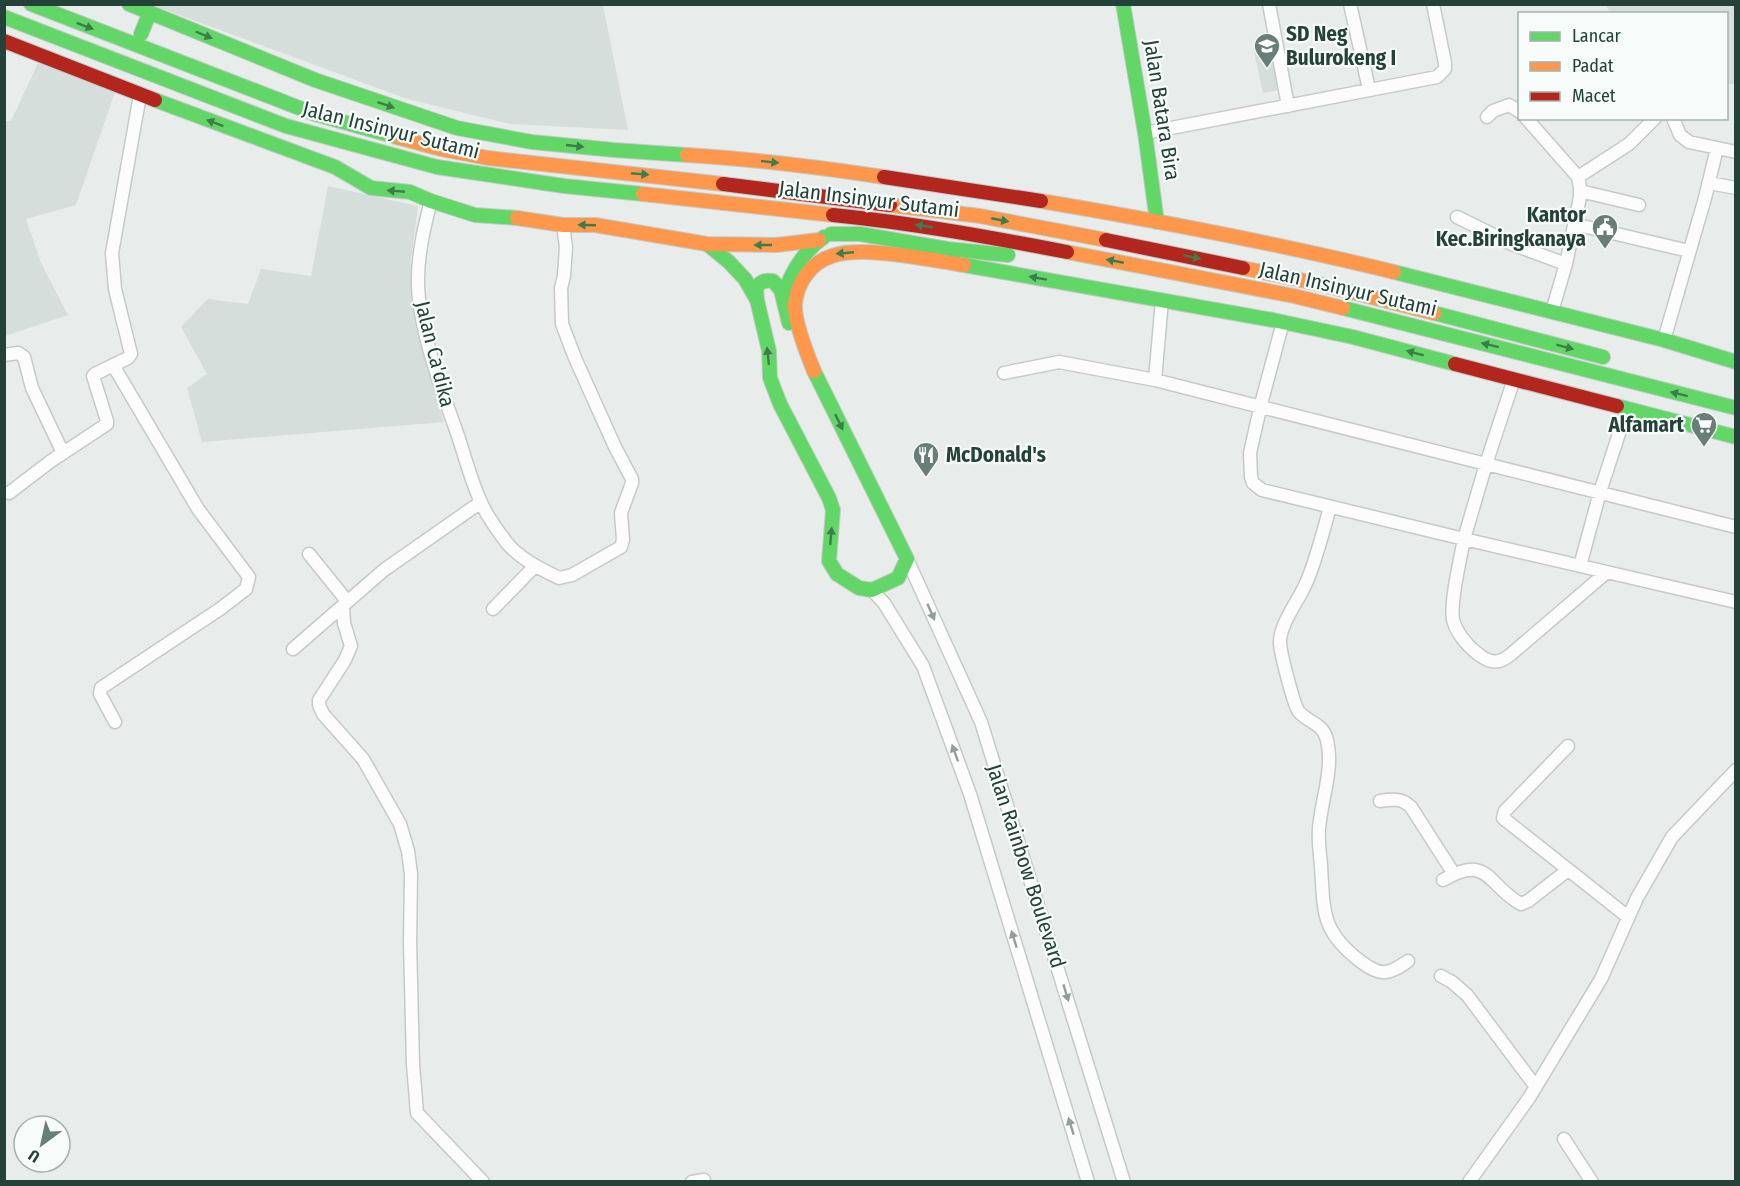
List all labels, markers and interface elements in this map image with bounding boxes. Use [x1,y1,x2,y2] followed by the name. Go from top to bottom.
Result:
[1518,12,1728,120] legend
[77,21,95,31] one-way arrow
[1286,21,1396,71] place label: SD Neg Bulurokeng I
[1572,25,1621,47] text: Lancar
[195,30,213,40] one-way arrow
[1252,31,1282,69] school or university icon: SD Neg Bulurokeng I
[1138,38,1186,182] street label: Jalan Batara Bira
[1572,55,1614,77] text: Padat
[1572,85,1616,107] text: Macet
[300,95,482,165] street label: Jalan Insinyur Sutami
[377,100,395,110] one-way arrow
[206,118,224,127] one-way arrow
[566,142,585,151] one-way arrow
[760,157,779,166] one-way arrow
[631,169,650,179] one-way arrow
[777,175,961,223] street label: Jalan Insinyur Sutami
[387,186,406,196] one-way arrow
[1436,202,1586,252] place label: Kantor Kec.Biringkanaya
[1590,212,1620,250] public building icon: Kantor Kec.Biringkanaya
[991,216,1010,225] one-way arrow
[577,221,596,230] one-way arrow
[914,222,933,231] one-way arrow
[753,240,772,249] one-way arrow
[836,248,855,258] one-way arrow
[1182,252,1201,262] one-way arrow
[1106,256,1125,265] one-way arrow
[1257,256,1439,322] street label: Jalan Insinyur Sutami
[1029,273,1048,282] one-way arrow
[409,298,461,410] street label: Jalan Ca'dika
[1481,340,1499,350] one-way arrow
[1556,343,1574,352] one-way arrow
[763,346,773,365] one-way arrow
[1406,348,1424,358] one-way arrow
[1670,388,1688,398] one-way arrow
[1689,410,1719,448] supermarket icon: Alfamart
[1607,412,1685,438] place label: Alfamart
[835,413,844,430] one-way arrow
[911,440,941,478] restaurant icon: McDonald's
[946,442,1046,468] place label: McDonald's
[826,526,836,545] one-way arrow
[926,604,935,621] one-way arrow
[950,744,959,762] one-way arrow
[981,761,1071,971] street label: Jalan Rainbow Boulevard
[1009,930,1018,948] one-way arrow
[1062,984,1071,1002] one-way arrow
[12,1114,72,1174] north arrow
[1066,1116,1075,1134] one-way arrow
[25,1146,43,1167] text: U

